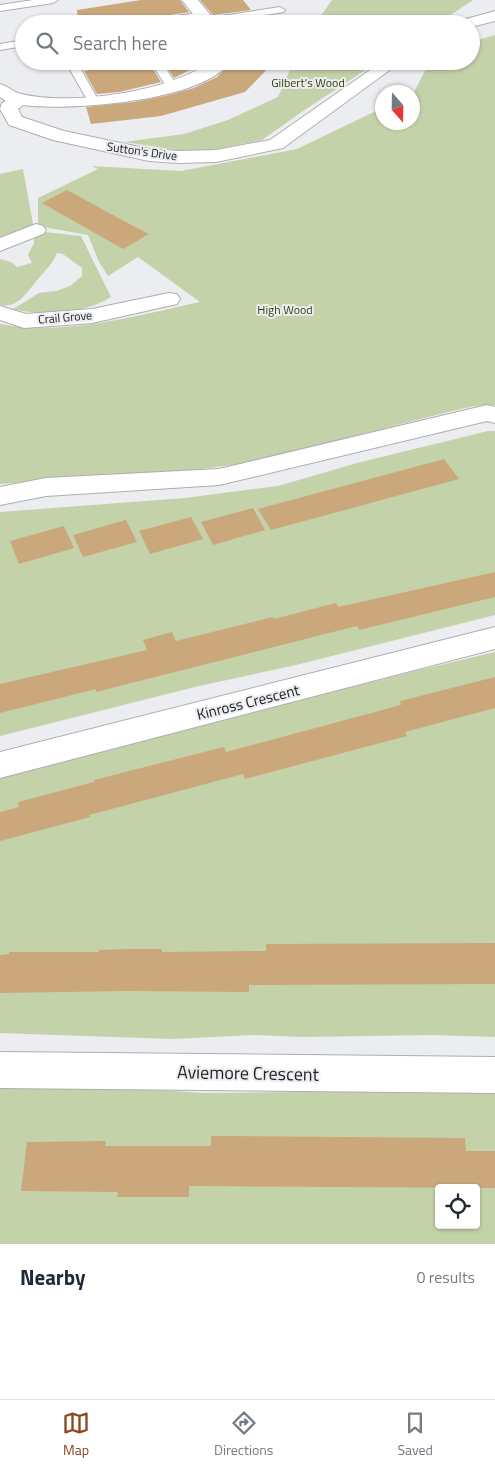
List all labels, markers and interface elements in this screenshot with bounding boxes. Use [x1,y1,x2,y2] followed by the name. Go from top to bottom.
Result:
[15,15,480,70] search box
[73,28,167,57] text: Search here
[33,29,61,57] icon: search
[271,73,345,92] park label: Gilbert's Wood
[375,85,420,130] north arrow
[106,137,178,165] street label: Sutton's Drive
[257,300,313,319] park label: High Wood
[37,305,93,329] street label: Crail Grove
[194,678,302,726] street label: Kinross Crescent
[177,1058,320,1088] street label: Aviemore Crescent
[435,1184,480,1229] map controls
[435,1184,480,1229] button: locate
[20,1261,85,1293] text: Nearby
[416,1265,475,1289] text: 0 results
[62,1409,90,1460] tab: Map
[214,1409,273,1460] tab: Directions
[397,1409,433,1460] tab: Saved

